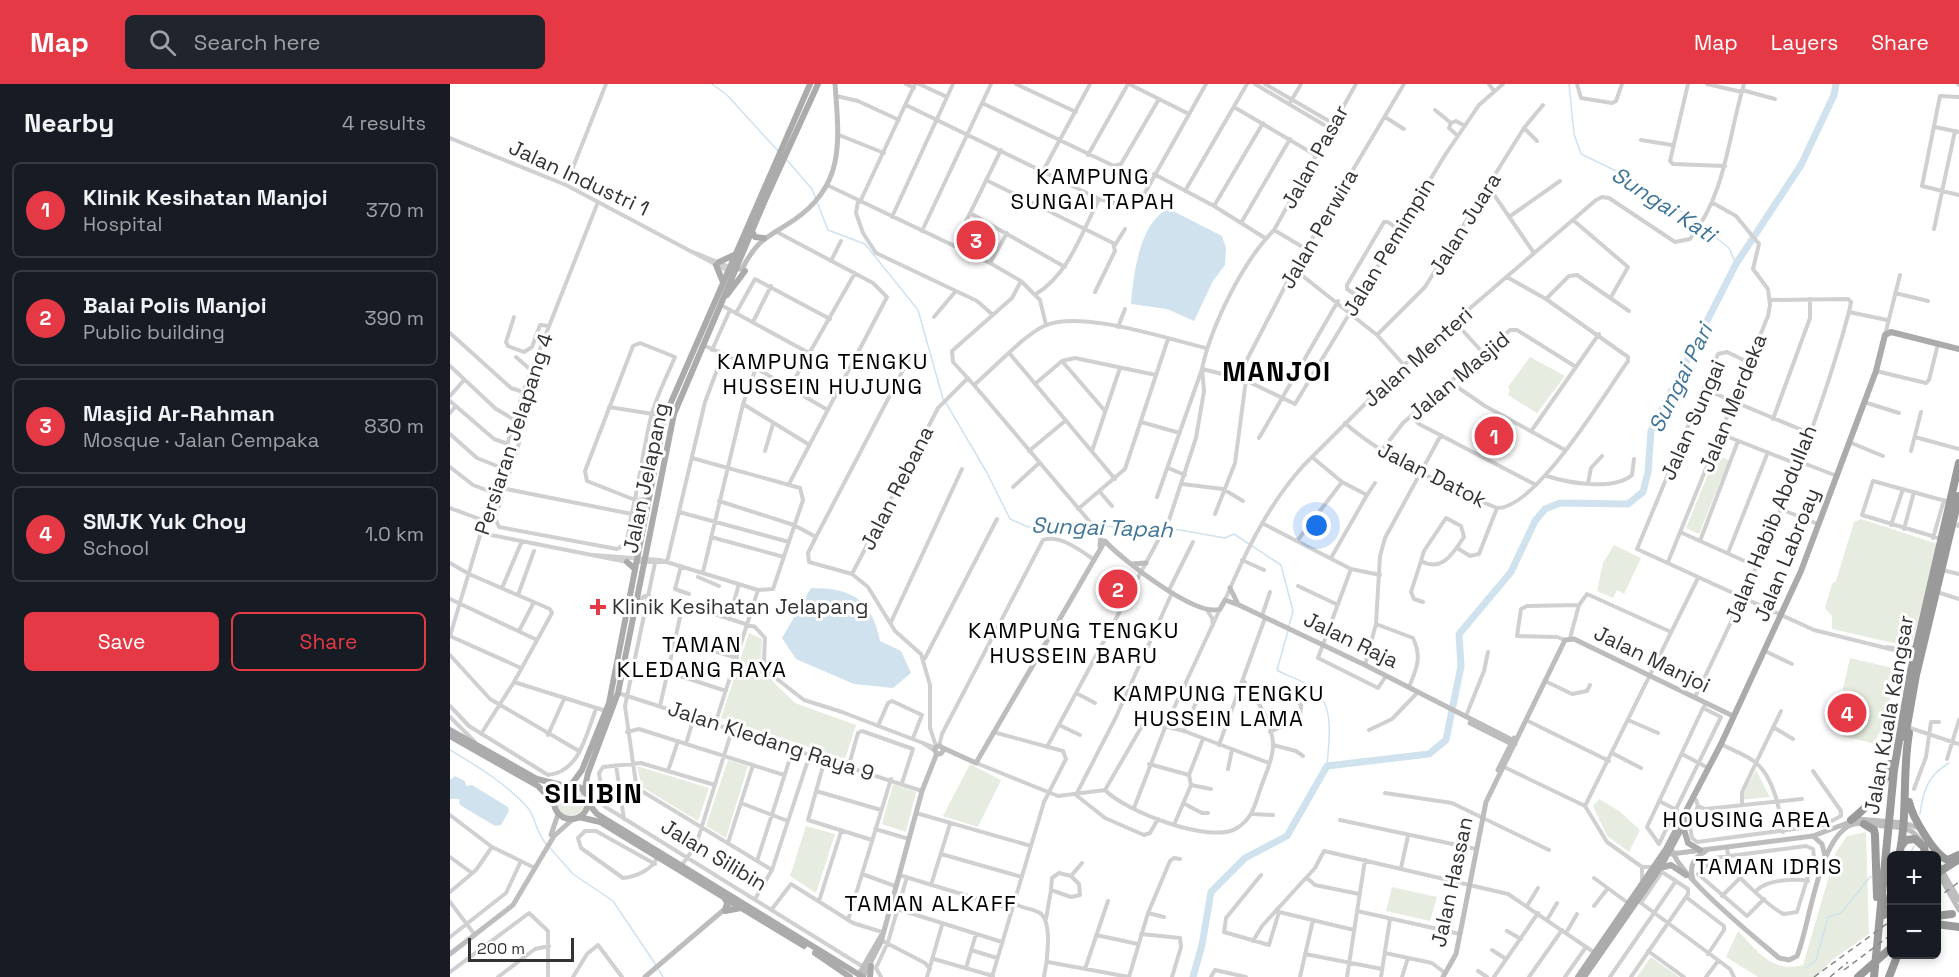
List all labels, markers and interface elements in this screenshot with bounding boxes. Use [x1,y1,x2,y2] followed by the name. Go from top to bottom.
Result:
[125,15,545,69] search box
[30,24,89,60] text: Map
[146,26,179,59] icon: search
[194,28,321,56] text: Search here
[1694,29,1738,56] text: Map
[1771,29,1838,56] text: Layers
[1871,29,1929,56] text: Share
[1275,100,1354,214] street label: Jalan Pasar
[24,106,114,140] text: Nearby
[342,110,426,136] text: 4 results
[505,133,654,222] street label: Jalan Industri 1
[1606,160,1724,250] water label: Sungai Kati
[1011,162,1175,215] district label: KAMPUNG SUNGAI TAPAH
[1273,164,1364,293] street label: Jalan Perwira
[1422,167,1507,280] street label: Jalan Juara
[1337,172,1441,321] street label: Jalan Pemimpin
[83,183,328,211] text: Klinik Kesihatan Manjoi
[41,197,50,223] text: 1
[366,197,424,223] text: 370 m
[83,211,162,237] text: Hospital
[956,218,996,262] pin: 3
[83,291,267,319] text: Balai Polis Manjoi
[1358,301,1478,413] street label: Jalan Menteri
[40,305,51,331] text: 2
[365,305,424,331] text: 390 m
[1642,317,1719,437] water label: Sungai Pari
[83,319,225,345] text: Public building
[1402,325,1515,426] street label: Jalan Masjid
[468,330,559,538] street label: Persiaran Jelapang 4
[1693,330,1773,476] street label: Jalan Merdeka
[717,347,929,400] district label: KAMPUNG TENGKU HUSSEIN HUJUNG
[1222,354,1332,389] district label: MANJOI
[1654,355,1731,484] street label: Jalan Sungai
[83,399,275,427] text: Masjid Ar-Rahman
[616,400,675,556] street label: Jalan Jelapang
[39,413,52,439] text: 3
[364,413,424,439] text: 830 m
[1474,414,1514,458] pin: 1
[854,421,939,554] street label: Jalan Rebana
[1718,421,1823,627] street label: Jalan Habib Abdullah
[83,427,319,453] text: Mosque · Jalan Cempaka
[1373,436,1491,513] street label: Jalan Datok
[1747,484,1826,626] street label: Jalan Labroay
[83,507,247,535] text: SMJK Yuk Choy
[1031,511,1174,543] water label: Sungai Tapah
[1302,511,1331,540] your location
[39,521,52,547] text: 4
[365,521,424,547] text: 1.0 km
[83,535,149,561] text: School
[1098,566,1138,612] pin: 2
[612,593,869,620] place label: Klinik Kesihatan Jelapang
[589,598,607,616] marker: Klinik Kesihatan Jelapang
[1299,605,1403,674] street label: Jalan Raja
[24,612,219,671] button: Save
[231,612,426,671] button: Share
[1858,613,1919,817] street label: Jalan Kuala Kangsar
[968,616,1180,669] district label: KAMPUNG TENGKU HUSSEIN BARU
[1590,619,1715,698] street label: Jalan Manjoi
[617,630,787,683] district label: TAMAN KLEDANG RAYA
[1113,679,1325,732] district label: KAMPUNG TENGKU HUSSEIN LAMA
[1828,690,1866,736] pin: 4
[665,694,878,787] street label: Jalan Kledang Raya 9
[545,776,643,811] district label: SILIBIN
[1662,805,1832,833] district label: HOUSING AREA
[656,812,772,897] street label: Jalan Silibin
[1425,814,1478,949] street label: Jalan Hassan
[1887,851,1941,959] map controls
[1887,851,1941,905] button: +
[1695,852,1843,880] district label: TAMAN IDRIS
[845,889,1017,917] district label: TAMAN ALKAFF
[1887,905,1941,959] button: −
[468,935,574,962] scale bar
[477,938,525,959] text: 200 m

